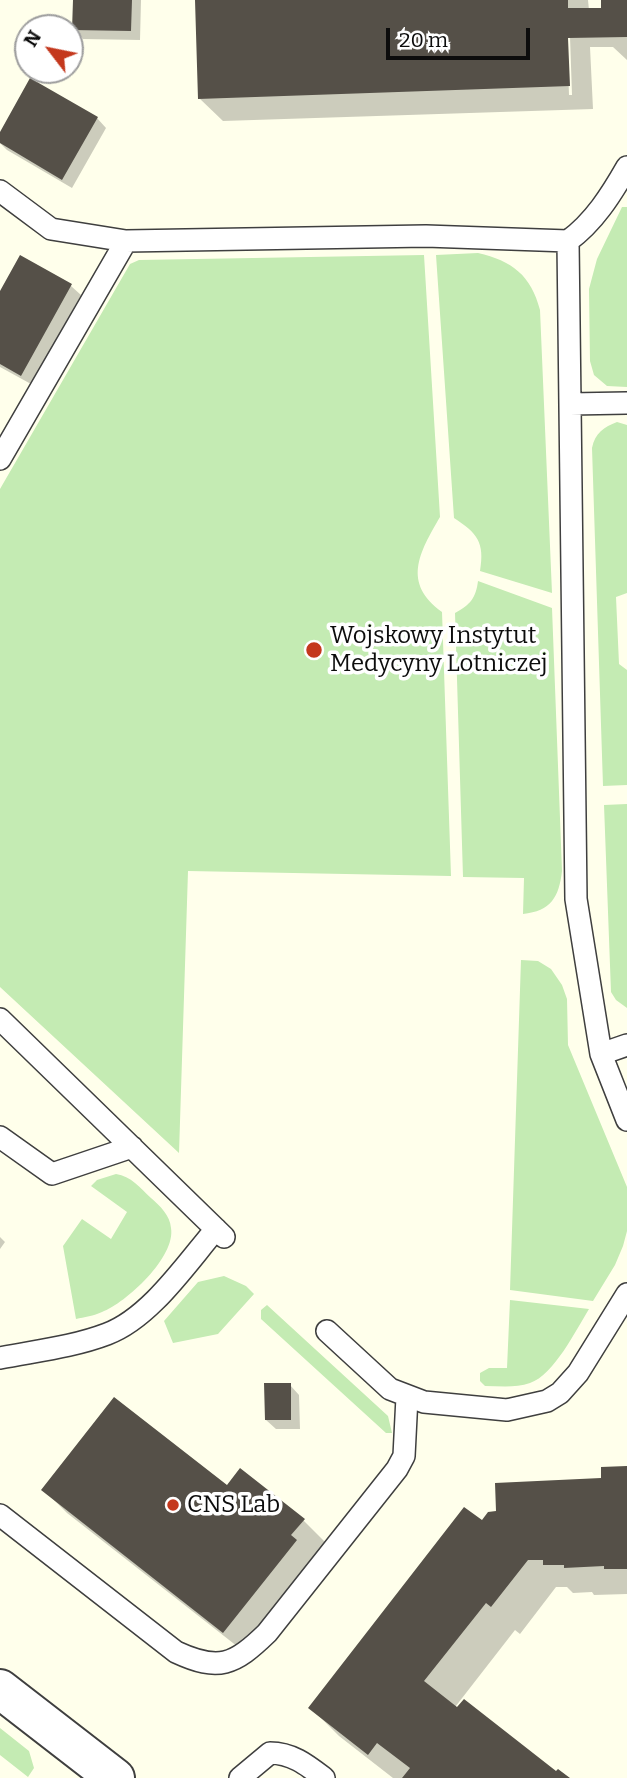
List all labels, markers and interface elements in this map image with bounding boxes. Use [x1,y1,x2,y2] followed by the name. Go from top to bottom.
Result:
[14,14,84,84] north arrow
[389,14,532,58] scale bar
[19,26,46,51] text: N
[399,27,448,53] text: 20 m
[330,622,547,678] place label: Wojskowy Instytut Medycyny Lotniczej
[304,640,324,660] marker: Wojskowy Instytut Medycyny Lotniczej
[187,1491,280,1519] place label: CNS Lab
[165,1497,181,1513] marker: CNS Lab

